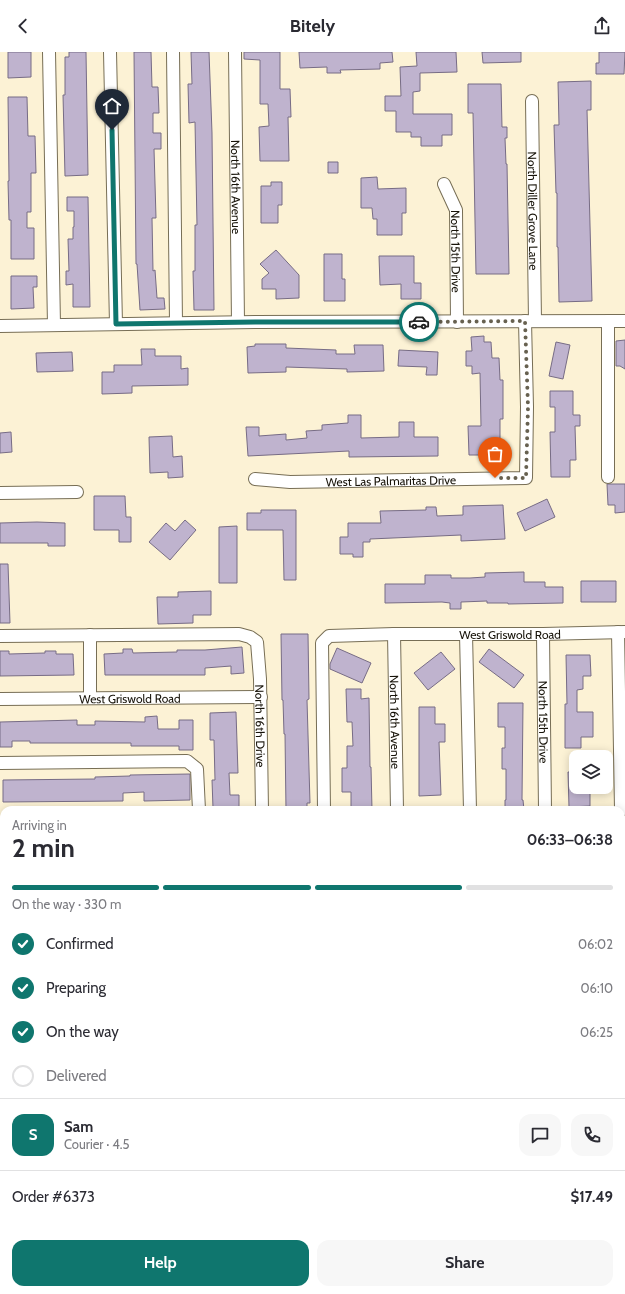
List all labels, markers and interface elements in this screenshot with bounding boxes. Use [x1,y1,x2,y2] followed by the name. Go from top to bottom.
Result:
[12,15,34,37] icon: back
[290,15,335,37] text: Bitely
[591,15,613,37] icon: share
[95,89,129,130] pin
[101,95,123,117] icon: home
[228,140,245,234] street label: North 16th Avenue
[525,151,542,271] street label: North Diller Grove Lane
[449,210,464,293] street label: North 15th Drive
[399,302,439,342] courier
[408,311,430,333] icon: car
[478,437,512,478] pin
[484,443,506,465] icon: bag
[325,472,456,489] street label: West Las Palmaritas Drive
[459,626,561,642] street label: West Griswold Road
[387,675,404,769] street label: North 16th Avenue
[536,681,552,763] street label: North 15th Drive
[253,684,269,767] street label: North 16th Drive
[79,690,181,706] street label: West Griswold Road
[569,750,613,794] map controls
[569,750,613,794] button: layers
[12,817,67,833] text: Arriving in
[527,831,613,849] text: 06:33–06:38
[12,832,75,864] text: 2 min
[12,896,121,912] text: On the way · 330 m
[12,933,34,955] icon: check
[46,935,114,953] text: Confirmed
[578,936,613,952] text: 06:02
[12,977,34,999] icon: check
[46,979,106,997] text: Preparing
[581,980,613,996] text: 06:10
[12,1021,34,1043] icon: check
[46,1023,119,1041] text: On the way
[580,1024,613,1040] text: 06:25
[46,1067,107,1085] text: Delivered
[519,1114,561,1156] button: chat
[571,1114,613,1156] button: phone
[64,1118,93,1136] text: Sam
[29,1126,37,1144] text: S
[64,1136,129,1152] text: Courier · 4.5
[12,1188,95,1206] text: Order #6373
[571,1188,613,1206] text: $17.49
[12,1240,309,1286] button: Help
[317,1240,613,1286] button: Share

